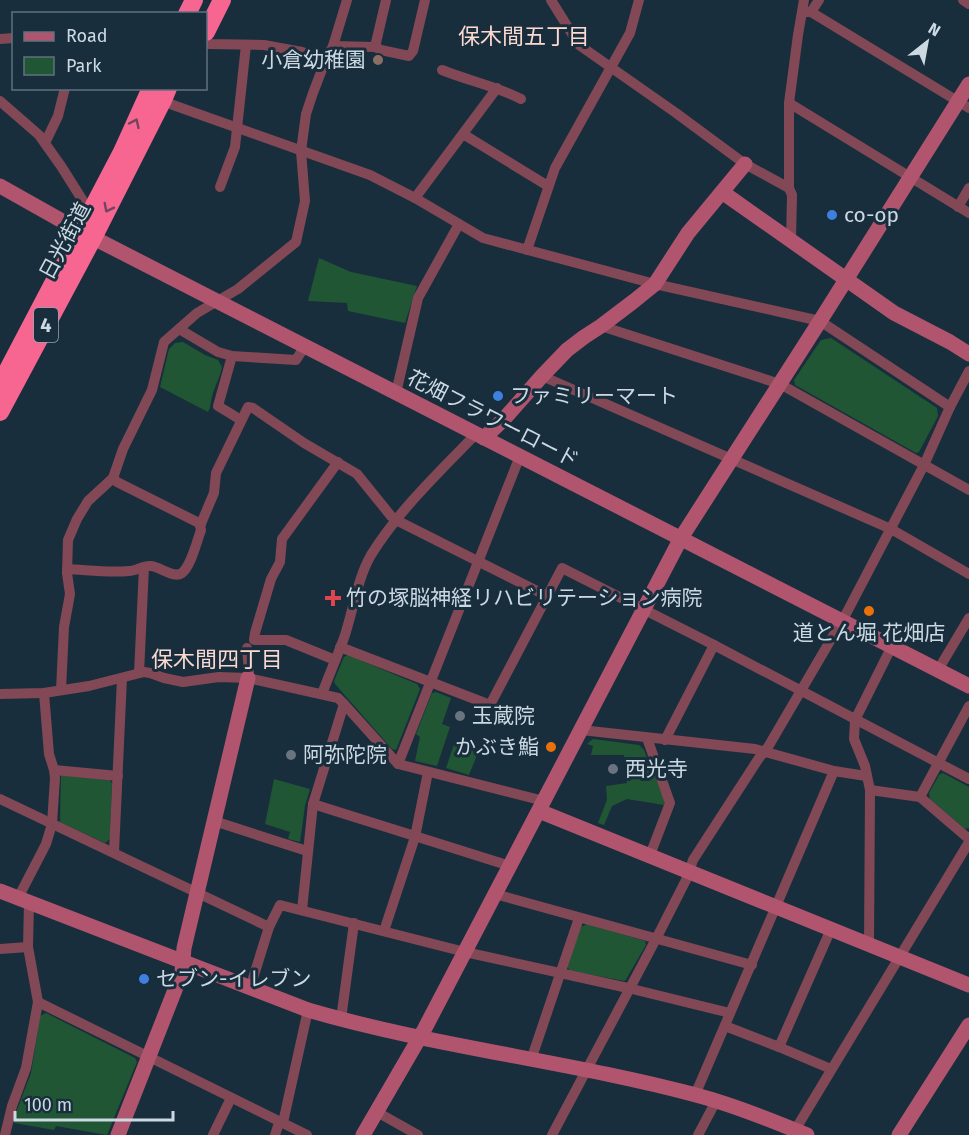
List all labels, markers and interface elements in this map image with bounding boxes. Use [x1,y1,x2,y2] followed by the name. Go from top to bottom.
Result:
[12,12,207,90] legend
[897,12,957,72] north arrow
[925,19,944,40] text: N
[458,23,590,50] district label: 保木間五丁目
[66,25,108,47] text: Road
[261,47,366,73] place label: 小倉幼稚園
[371,53,385,67] marker: 小倉幼稚園
[66,55,102,77] text: Park
[128,119,140,130] one-way arrow
[34,198,96,284] street label: 日光街道
[104,201,115,212] one-way arrow
[844,202,899,228] place label: co-op
[825,208,839,222] marker: co-op
[34,308,58,342] road number: 4
[403,365,583,473] street label: 花畑フラワーロード
[510,383,678,409] place label: ファミリーマート
[491,389,505,403] marker: ファミリーマート
[346,585,703,611] place label: 竹の塚脳神経リハビリテーション病院
[324,589,342,607] marker: 竹の塚脳神経リハビリテーション病院
[862,604,876,618] marker: 道とん堀 花畑店
[793,620,945,646] place label: 道とん堀 花畑店
[151,646,283,673] district label: 保木間四丁目
[472,703,535,729] place label: 玉蔵院
[453,709,467,723] marker: 玉蔵院
[455,734,539,760] place label: かぶき鮨
[544,740,558,754] marker: かぶき鮨
[303,742,387,768] place label: 阿弥陀院
[284,748,298,762] marker: 阿弥陀院
[625,756,688,782] place label: 西光寺
[606,762,620,776] marker: 西光寺
[156,966,311,992] place label: セブン-イレブン
[137,972,151,986] marker: セブン-イレブン
[15,1084,172,1122] scale bar
[24,1094,72,1116] text: 100 m

